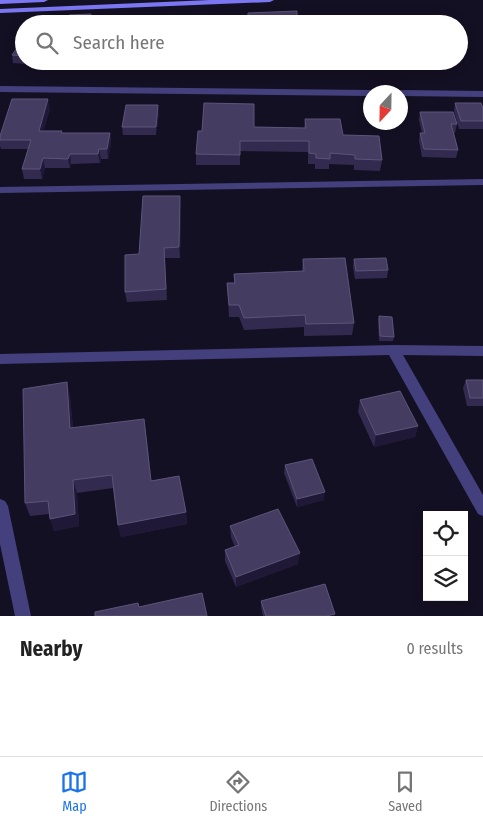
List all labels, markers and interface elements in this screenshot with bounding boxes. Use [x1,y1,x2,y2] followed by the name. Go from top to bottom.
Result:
[15,15,468,70] search box
[33,29,61,57] icon: search
[73,31,165,54] text: Search here
[363,85,408,130] north arrow
[423,511,468,601] map controls
[423,511,468,556] button: locate
[423,556,468,601] button: layers
[20,636,82,662] text: Nearby
[406,639,463,658] text: 0 results
[60,768,88,815] tab: Map
[209,768,267,815] tab: Directions
[388,768,423,815] tab: Saved

